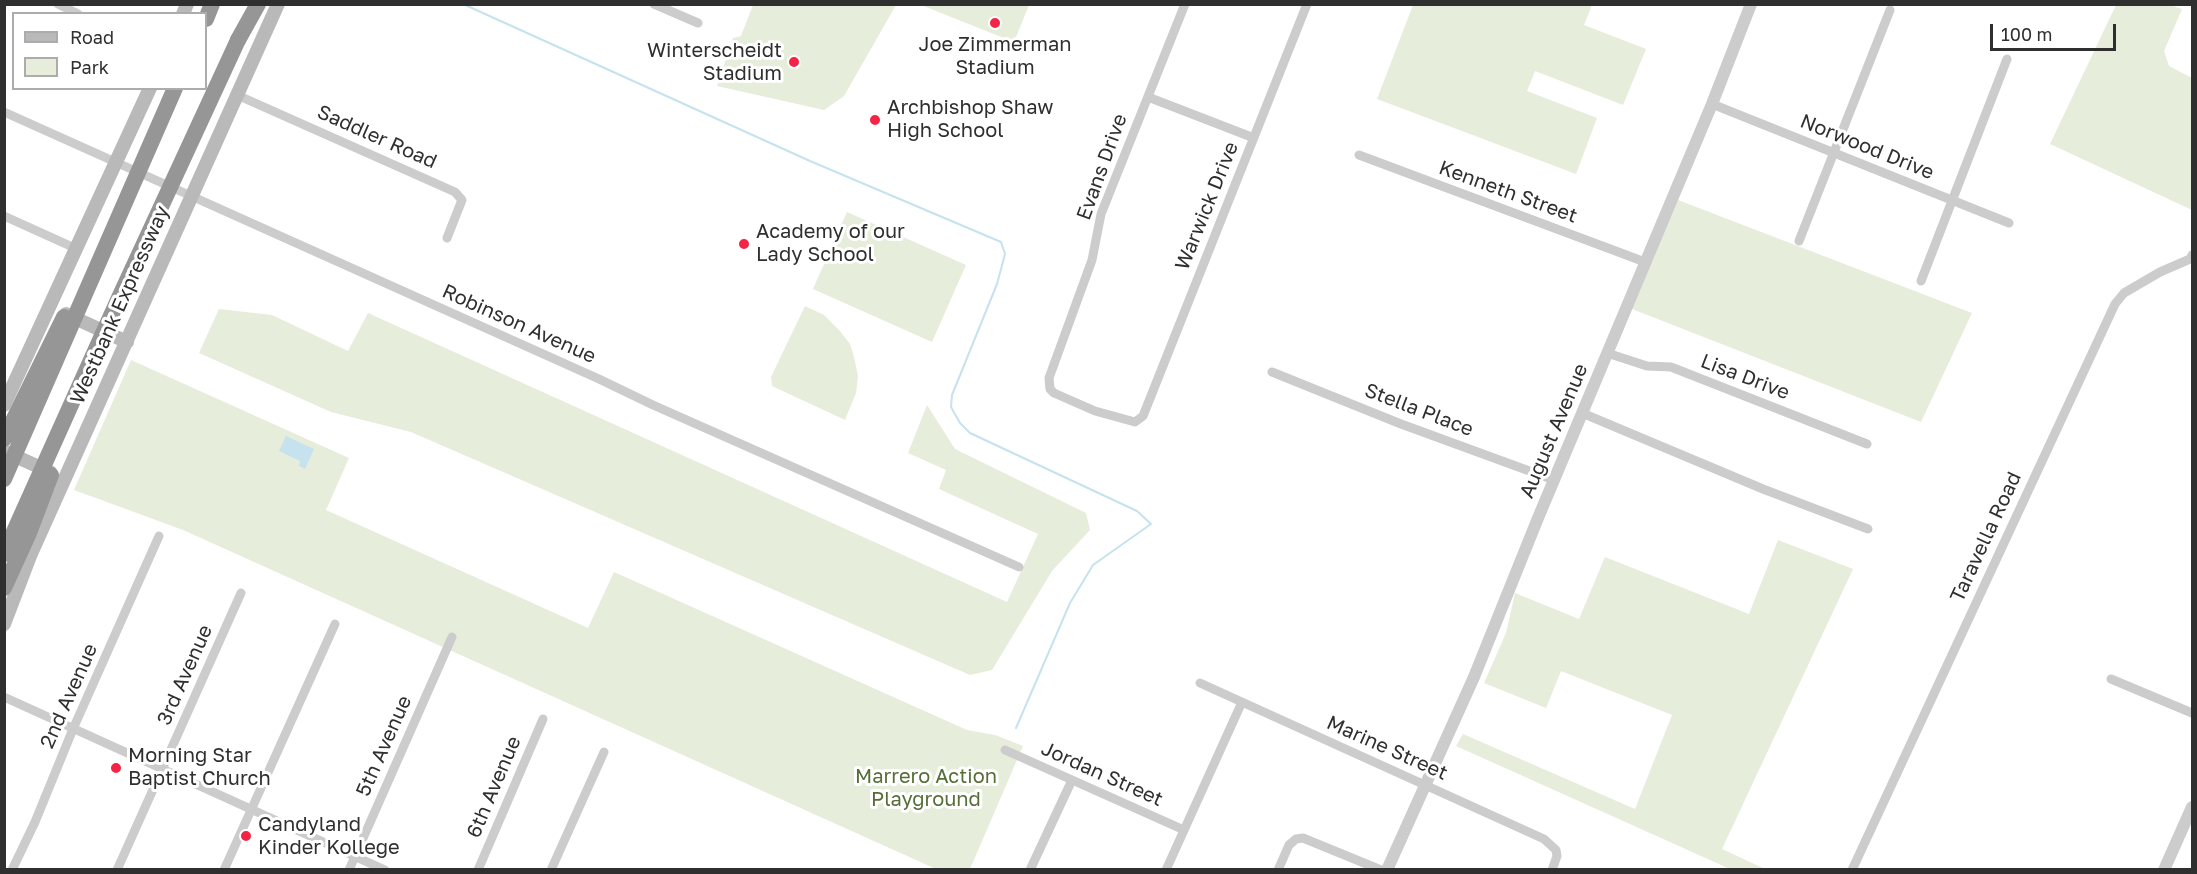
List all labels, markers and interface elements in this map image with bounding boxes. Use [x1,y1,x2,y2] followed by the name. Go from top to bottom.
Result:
[12,12,207,90] legend
[1993,12,2119,50] scale bar
[988,16,1002,30] marker: Joe Zimmerman Stadium
[2001,23,2052,45] text: 100 m
[70,26,114,48] text: Road
[918,33,1072,80] place label: Joe Zimmerman Stadium
[647,39,782,86] place label: Winterscheidt Stadium
[787,55,801,69] marker: Winterscheidt Stadium
[70,56,109,78] text: Park
[887,96,1053,143] place label: Archbishop Shaw High School
[314,100,440,174] street label: Saddler Road
[1797,109,1937,185] street label: Norwood Drive
[1072,111,1132,223] street label: Evans Drive
[868,113,882,127] marker: Archbishop Shaw High School
[1170,138,1244,274] street label: Warwick Drive
[1435,156,1581,228] street label: Kenneth Street
[65,202,175,408] street label: Westbank Expressway
[756,220,905,267] place label: Academy of our Lady School
[737,237,751,251] marker: Academy of our Lady School
[438,279,600,369] street label: Robinson Avenue
[1697,349,1793,405] street label: Lisa Drive
[1515,360,1593,502] street label: August Avenue
[1361,378,1477,442] street label: Stella Place
[1945,468,2027,606] street label: Taravella Road
[152,621,218,729] street label: 3rd Avenue
[35,640,103,752] street label: 2nd Avenue
[351,692,417,800] street label: 5th Avenue
[1323,711,1451,785] street label: Marine Street
[462,733,526,841] street label: 6th Avenue
[1037,736,1167,812] street label: Jordan Street
[128,744,271,791] place label: Morning Star Baptist Church
[109,761,123,775] marker: Morning Star Baptist Church
[855,765,997,812] park label: Marrero Action Playground
[258,813,400,860] place label: Candyland Kinder Kollege
[239,829,253,843] marker: Candyland Kinder Kollege

